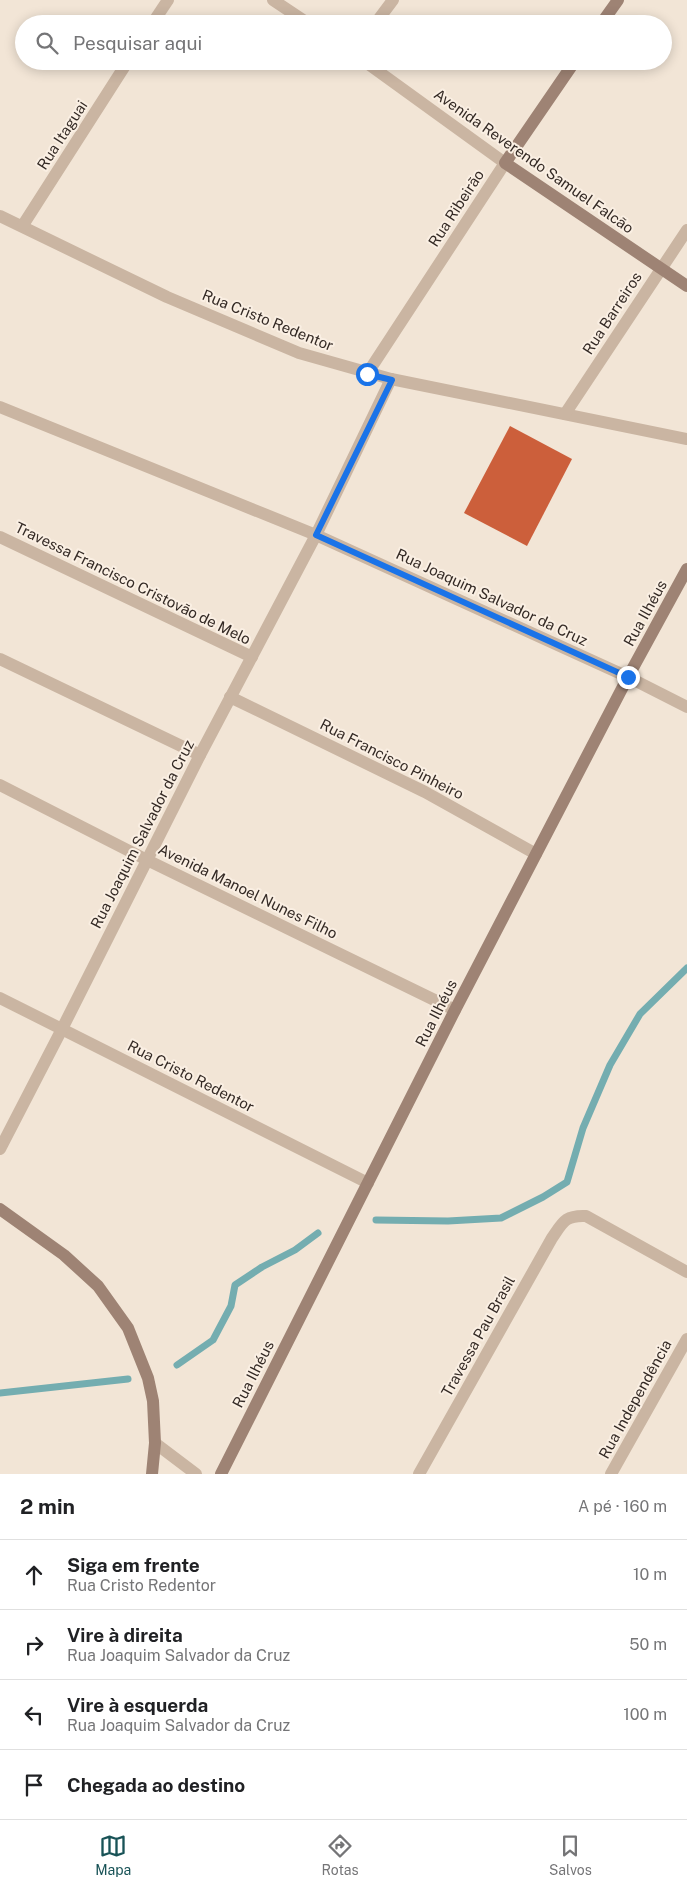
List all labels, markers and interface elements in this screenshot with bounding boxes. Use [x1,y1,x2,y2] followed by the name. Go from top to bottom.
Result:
[15,15,672,70] search box
[33,29,61,57] icon: search
[73,32,202,54] text: Pesquisar aqui
[431,85,637,237] street label: Avenida Reverendo Samuel Falcão
[33,97,91,173] street label: Rua Itaguai
[425,166,487,250] street label: Rua Ribeirão
[579,269,645,357] street label: Rua Barreiros
[200,286,336,354] street label: Rua Cristo Redentor
[356,363,379,386] route start
[12,518,254,648] street label: Travessa Francisco Cristovão de Melo
[394,545,590,649] street label: Rua Joaquim Salvador da Cruz
[620,577,670,649] street label: Rua Ilhéus
[617,666,640,689] route end
[317,715,467,803] street label: Rua Francisco Pinheiro
[87,737,197,931] street label: Rua Joaquim Salvador da Cruz
[156,840,340,942] street label: Avenida Manoel Nunes Filho
[412,977,460,1049] street label: Rua Ilhéus
[125,1037,257,1115] street label: Rua Cristo Redentor
[438,1273,518,1399] street label: Travessa Pau Brasil
[595,1337,675,1461] street label: Rua Independência
[229,1338,277,1410] street label: Rua Ilhéus
[20,1494,75,1519] text: 2 min
[578,1497,667,1516] text: A pé · 160 m
[67,1554,200,1576] text: Siga em frente
[20,1561,48,1589] icon: ahead
[633,1565,667,1584] text: 10 m
[67,1576,216,1595] text: Rua Cristo Redentor
[67,1624,183,1646] text: Vire à direita
[20,1631,48,1659] icon: right
[629,1635,667,1654] text: 50 m
[67,1646,290,1665] text: Rua Joaquim Salvador da Cruz
[67,1694,208,1716] text: Vire à esquerda
[20,1701,48,1729] icon: left
[623,1705,667,1724] text: 100 m
[67,1716,290,1735] text: Rua Joaquim Salvador da Cruz
[20,1771,48,1799] icon: arrive
[67,1774,245,1796] text: Chegada ao destino
[95,1832,131,1878] tab: Mapa
[322,1832,359,1878] tab: Rotas
[549,1832,592,1878] tab: Salvos

